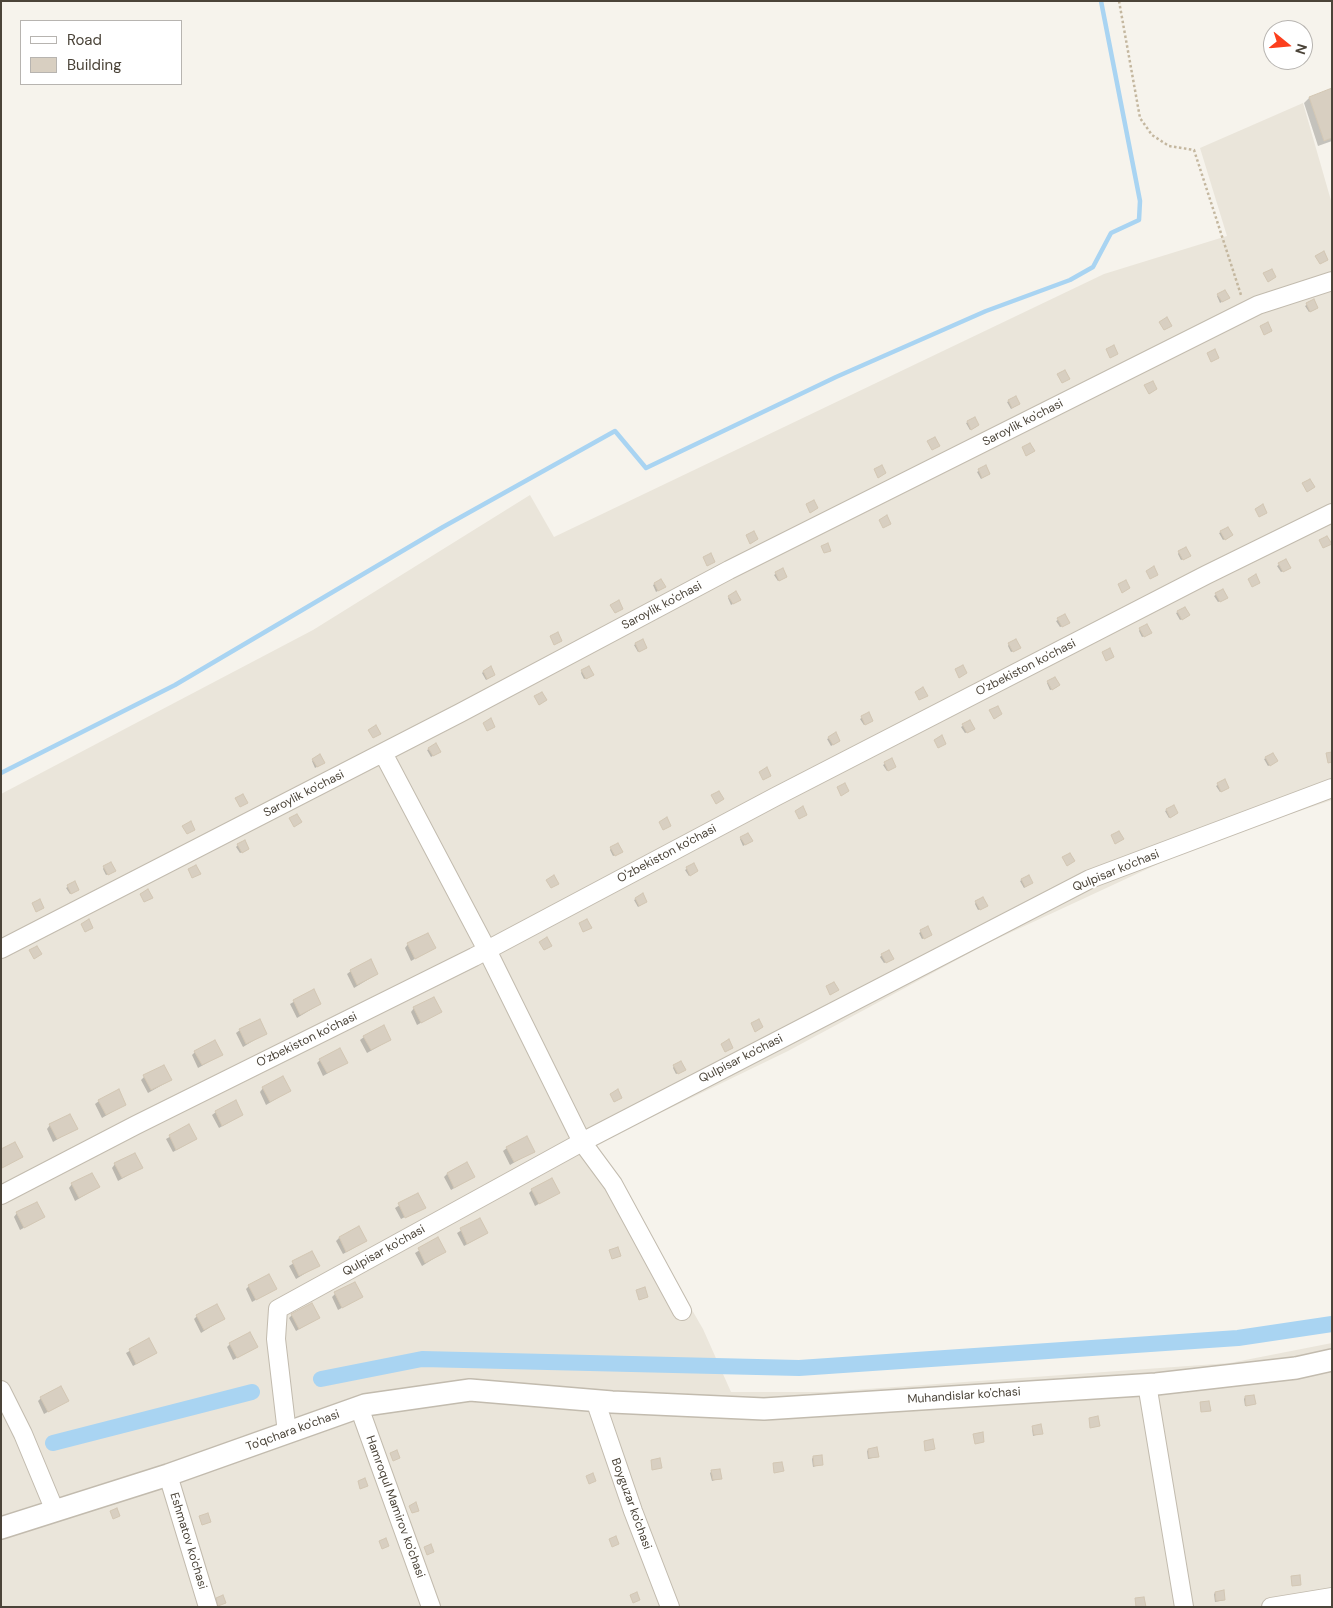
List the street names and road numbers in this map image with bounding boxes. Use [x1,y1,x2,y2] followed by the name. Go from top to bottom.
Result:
[980,396,1066,450] street label: Saroylik ko'chasi
[620,579,704,633] street label: Saroylik ko'chasi
[974,637,1078,699] street label: O'zbekiston ko'chasi
[261,767,347,821] street label: Saroylik ko'chasi
[615,822,719,886] street label: O'zbekiston ko'chasi
[1071,847,1161,895] street label: Qulpisar ko'chasi
[254,1009,360,1071] street label: O'zbekiston ko'chasi
[697,1032,785,1086] street label: Qulpisar ko'chasi
[340,1222,428,1280] street label: Qulpisar ko'chasi
[907,1385,1021,1407] street label: Muhandislar ko'chasi
[244,1407,342,1455] street label: To'qchara ko'chasi
[362,1434,428,1580] street label: Hamroqul Mamirov ko'chasi
[608,1456,654,1552] street label: Boyguzar ko'chasi
[166,1491,210,1591] street label: Eshmatov ko'chasi

